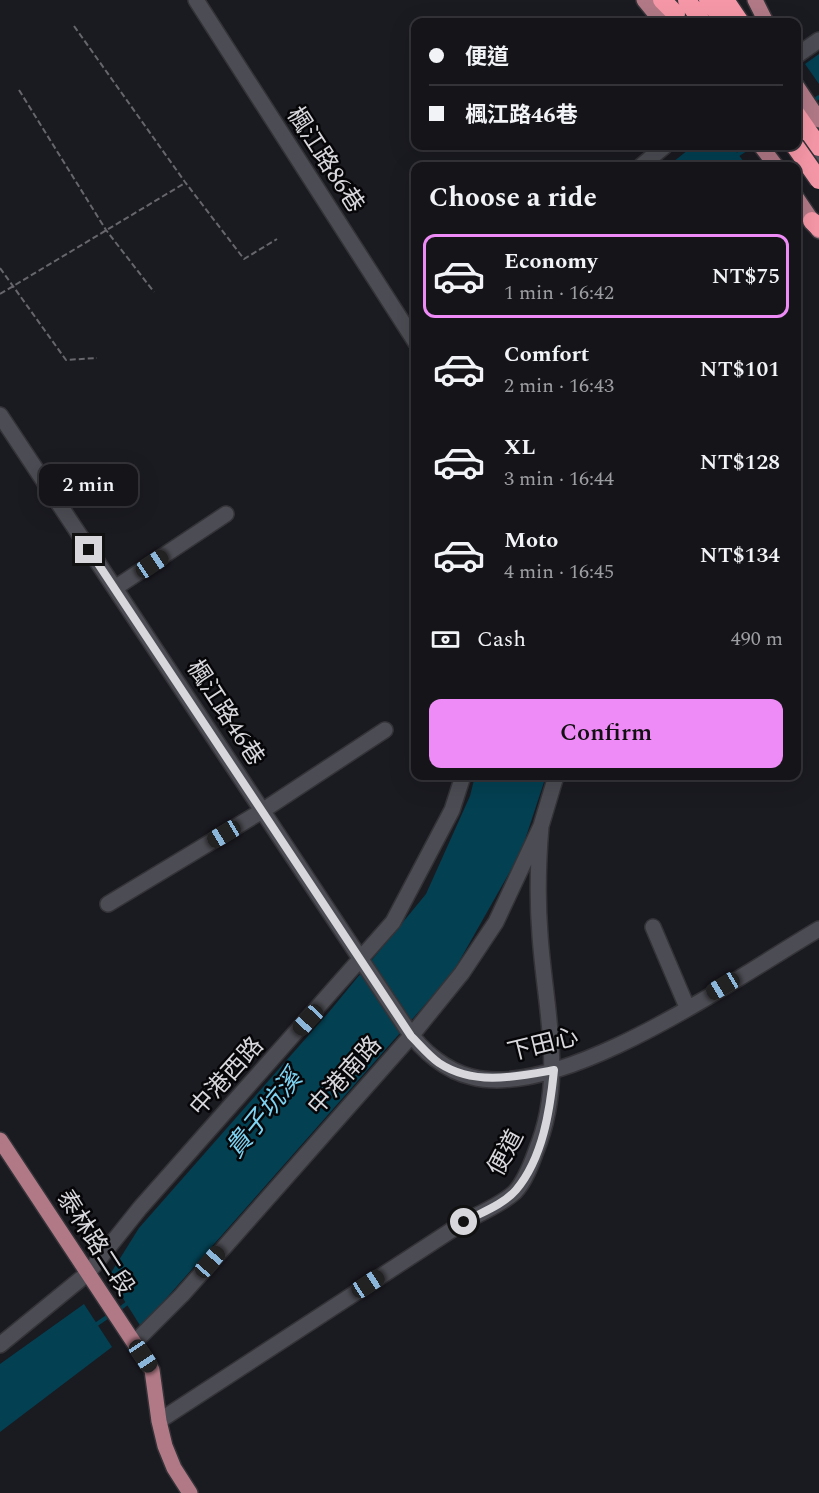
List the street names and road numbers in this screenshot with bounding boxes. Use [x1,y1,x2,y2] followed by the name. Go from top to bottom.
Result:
[277,100,373,220] street label: 楓江路86巷
[177,653,273,773] street label: 楓江路46巷
[504,1019,582,1071] street label: 下田心
[300,1028,390,1124] street label: 中港南路
[182,1029,272,1125] street label: 中港西路
[479,1123,533,1183] street label: 便道
[47,1183,143,1303] street label: 泰林路二段

